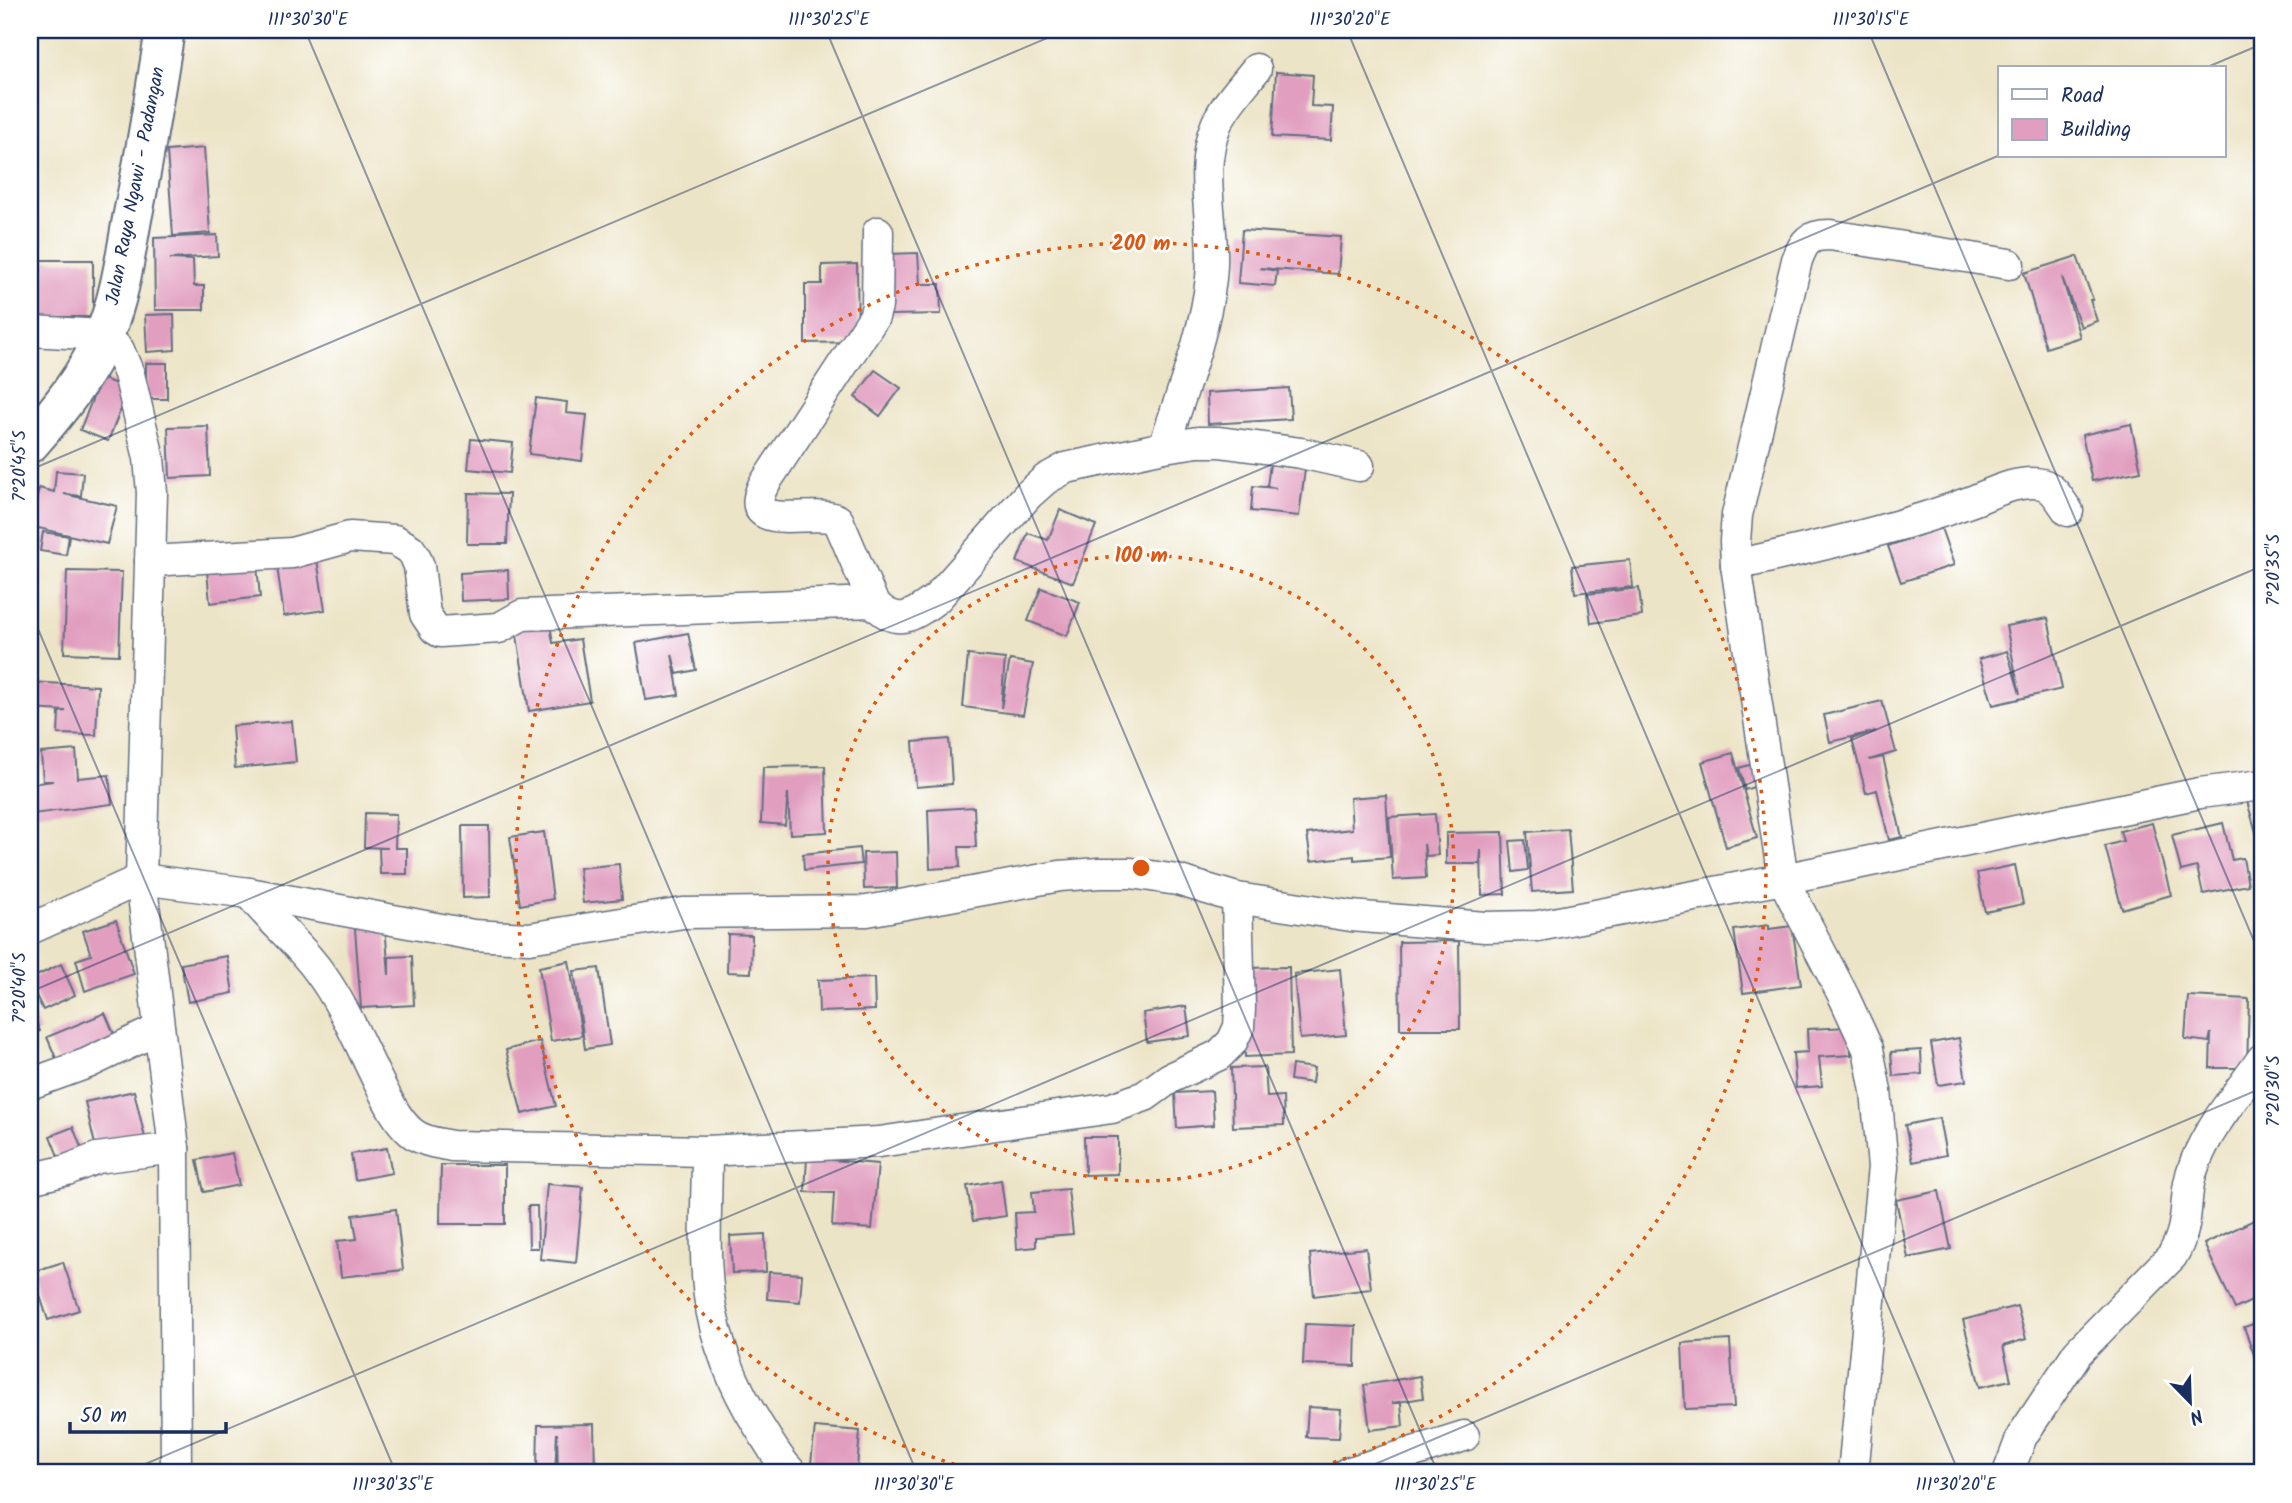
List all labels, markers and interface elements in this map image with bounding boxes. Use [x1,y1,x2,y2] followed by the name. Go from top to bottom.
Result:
[268,6,349,35] text: 111°30'30"E
[788,6,870,35] text: 111°30'25"E
[1310,6,1391,35] text: 111°30'20"E
[1833,6,1910,35] text: 111°30'15"E
[98,64,174,308] street label: Jalan Raya Ngawi - Padangan
[1998,66,2226,158] legend
[2061,80,2104,113] text: Road
[2061,114,2131,147] text: Building
[1111,228,1171,261] text: 200 m
[6,430,35,502] text: 7°20'45"S
[2260,534,2289,606] text: 7°20'35"S
[1114,540,1168,573] text: 100 m
[1129,856,1153,880] centre of rings
[6,952,35,1023] text: 7°20'40"S
[2260,1055,2289,1127] text: 7°20'30"S
[2156,1366,2226,1436] north arrow
[70,1391,226,1435] scale bar
[80,1400,127,1433] text: 50 m
[2184,1400,2207,1432] text: N
[352,1471,434,1500] text: 111°30'35"E
[874,1471,955,1500] text: 111°30'30"E
[1394,1471,1476,1500] text: 111°30'25"E
[1916,1471,1997,1500] text: 111°30'20"E

